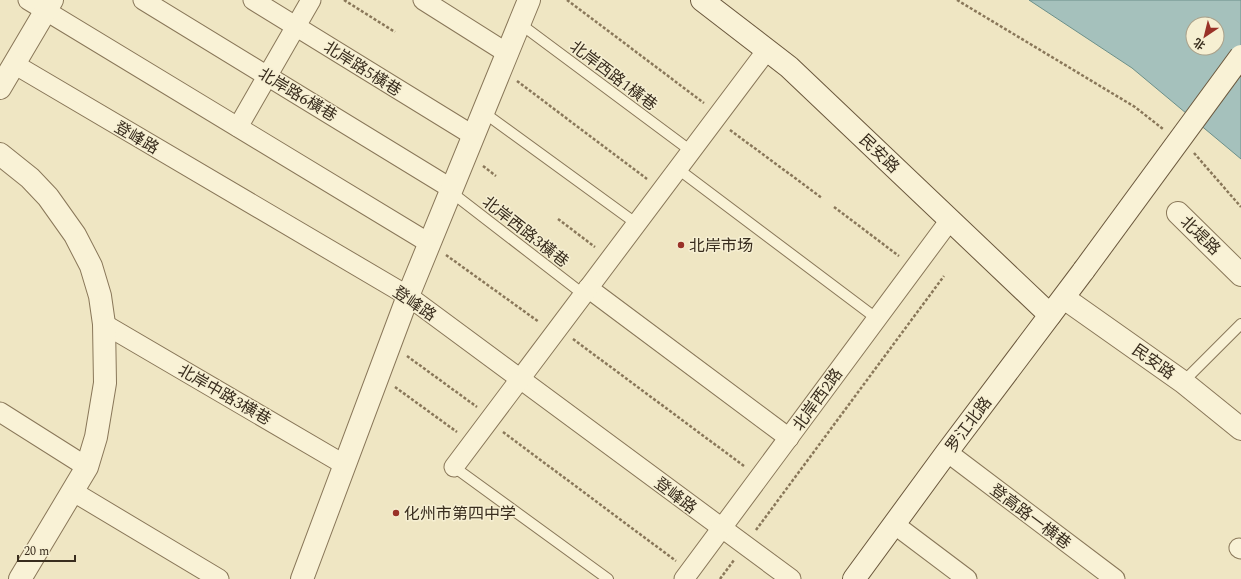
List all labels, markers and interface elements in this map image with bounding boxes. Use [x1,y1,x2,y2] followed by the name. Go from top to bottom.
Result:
[1185,16,1225,56] north arrow
[1190,34,1209,54] text: 北
[319,35,406,102] street label: 北岸路5橫巷
[565,35,662,117] street label: 北岸西路1橫巷
[254,62,341,128] street label: 北岸路6橫巷
[110,115,163,160] street label: 登峰路
[854,128,905,179] street label: 民安路
[477,190,574,273] street label: 北岸西路3橫巷
[1175,210,1226,261] street label: 北堤路
[689,234,753,258] place label: 北岸市场
[676,240,686,250] marker: 北岸市场
[388,280,441,327] street label: 登峰路
[1127,338,1180,385] street label: 民安路
[173,358,276,431] street label: 北岸中路3横巷
[787,363,849,436] street label: 北岸西2路
[940,392,998,457] street label: 罗江北路
[649,472,702,520] street label: 登峰路
[985,478,1076,555] street label: 登高路一横巷
[404,502,516,526] place label: 化州市第四中学
[391,508,401,518] marker: 化州市第四中学
[18,537,75,563] scale bar
[24,542,49,561] text: 20 m

